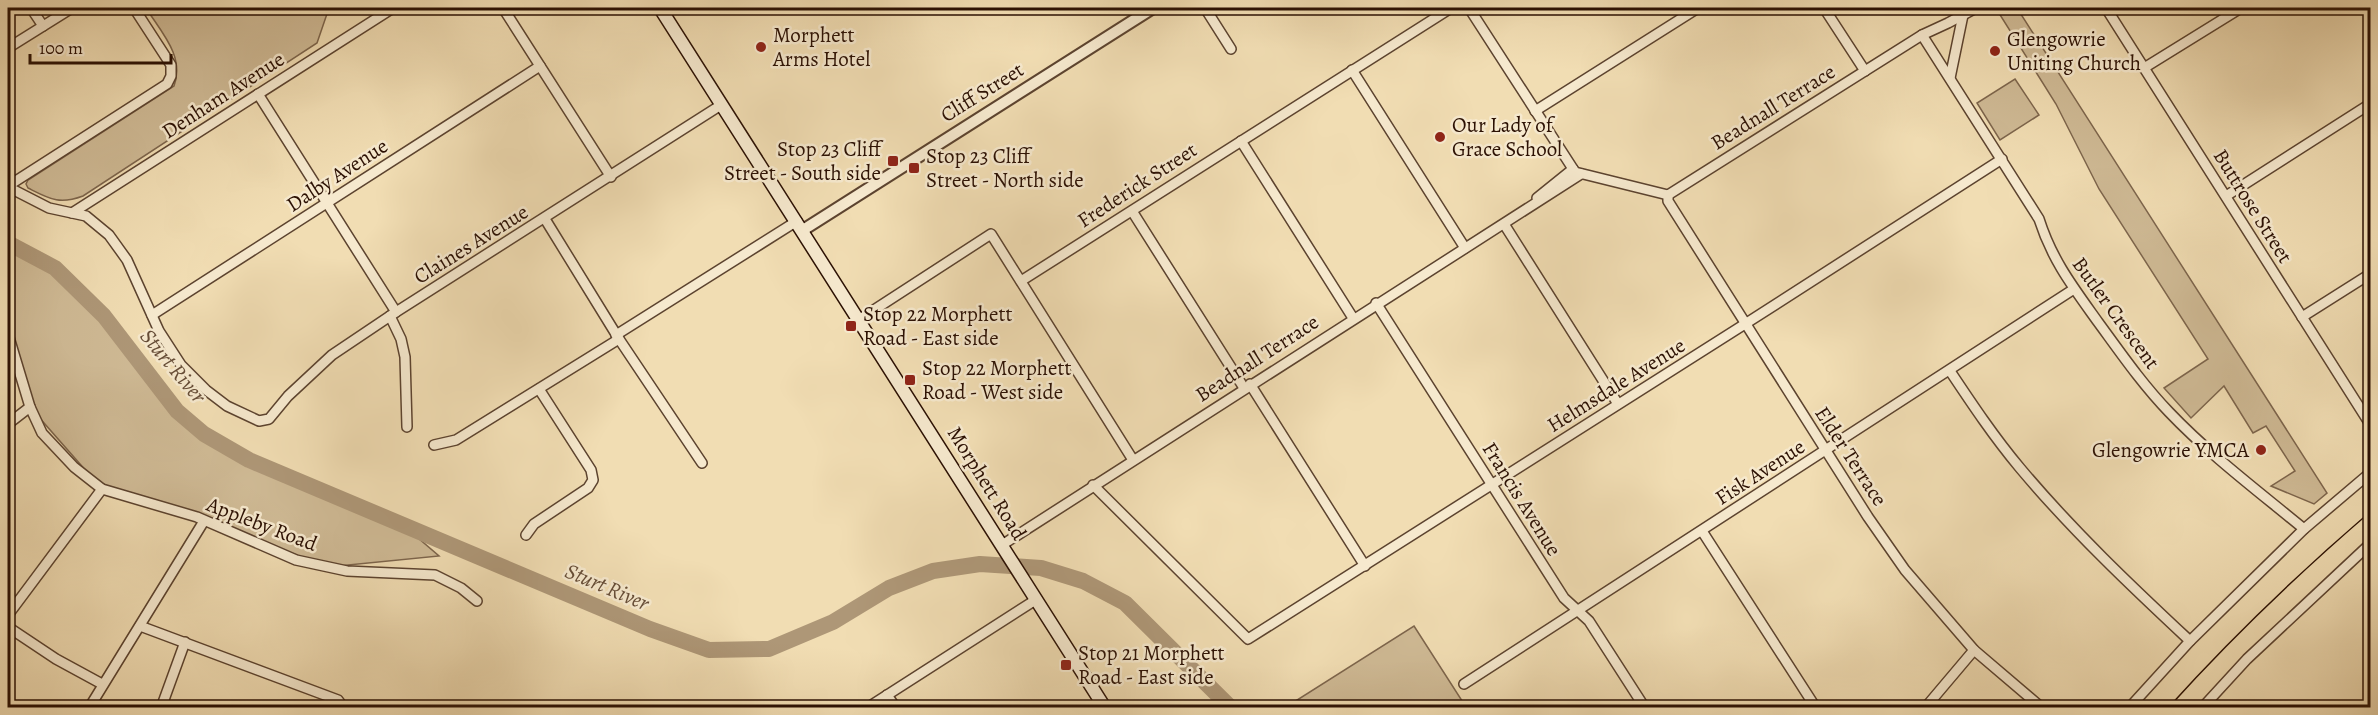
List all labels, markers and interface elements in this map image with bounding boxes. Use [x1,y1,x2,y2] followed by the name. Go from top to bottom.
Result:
[772,21,870,73] place label: Morphett Arms Hotel
[2007,25,2141,77] place label: Glengowrie Uniting Church
[30,27,171,65] scale bar
[39,36,83,60] text: 100 m
[754,40,768,54] marker: Morphett Arms Hotel
[1988,44,2002,58] marker: Glengowrie Uniting Church
[156,45,290,145] street label: Denham Avenue
[935,55,1029,129] street label: Cliff Street
[1705,58,1841,156] street label: Beadnall Terrace
[1452,111,1562,163] place label: Our Lady of Grace School
[1433,130,1447,144] marker: Our Lady of Grace School
[281,132,393,218] street label: Dalby Avenue
[724,135,884,187] place label: Stop 23 Cliff Street - South side
[1072,136,1202,234] street label: Frederick Street
[926,142,1084,194] place label: Stop 23 Cliff Street - North side
[2207,144,2299,268] street label: Buttrose Street
[886,154,900,168] marker: Stop 23 Cliff Street - South side
[907,161,921,175] marker: Stop 23 Cliff Street - North side
[408,198,534,290] street label: Claines Avenue
[2066,251,2166,375] street label: Butler Crescent
[863,300,1012,352] place label: Stop 22 Morphett Road - East side
[1190,308,1324,408] street label: Beadnall Terrace
[844,319,858,333] marker: Stop 22 Morphett Road - East side
[133,322,214,411] water label: Sturt River
[1542,331,1690,439] street label: Helmsdale Avenue
[922,354,1071,406] place label: Stop 22 Morphett Road - West side
[903,373,917,387] marker: Stop 22 Morphett Road - West side
[1808,401,1894,511] street label: Elder Terrace
[941,421,1034,546] street label: Morphett Road
[1710,433,1810,511] street label: Fisk Avenue
[2092,436,2250,464] place label: Glengowrie YMCA
[1476,437,1568,561] street label: Francis Avenue
[2254,443,2268,457] marker: Glengowrie YMCA
[202,490,322,558] street label: Appleby Road
[560,556,655,619] water label: Sturt River
[1078,639,1225,691] place label: Stop 21 Morphett Road - East side
[1059,658,1073,672] marker: Stop 21 Morphett Road - East side

